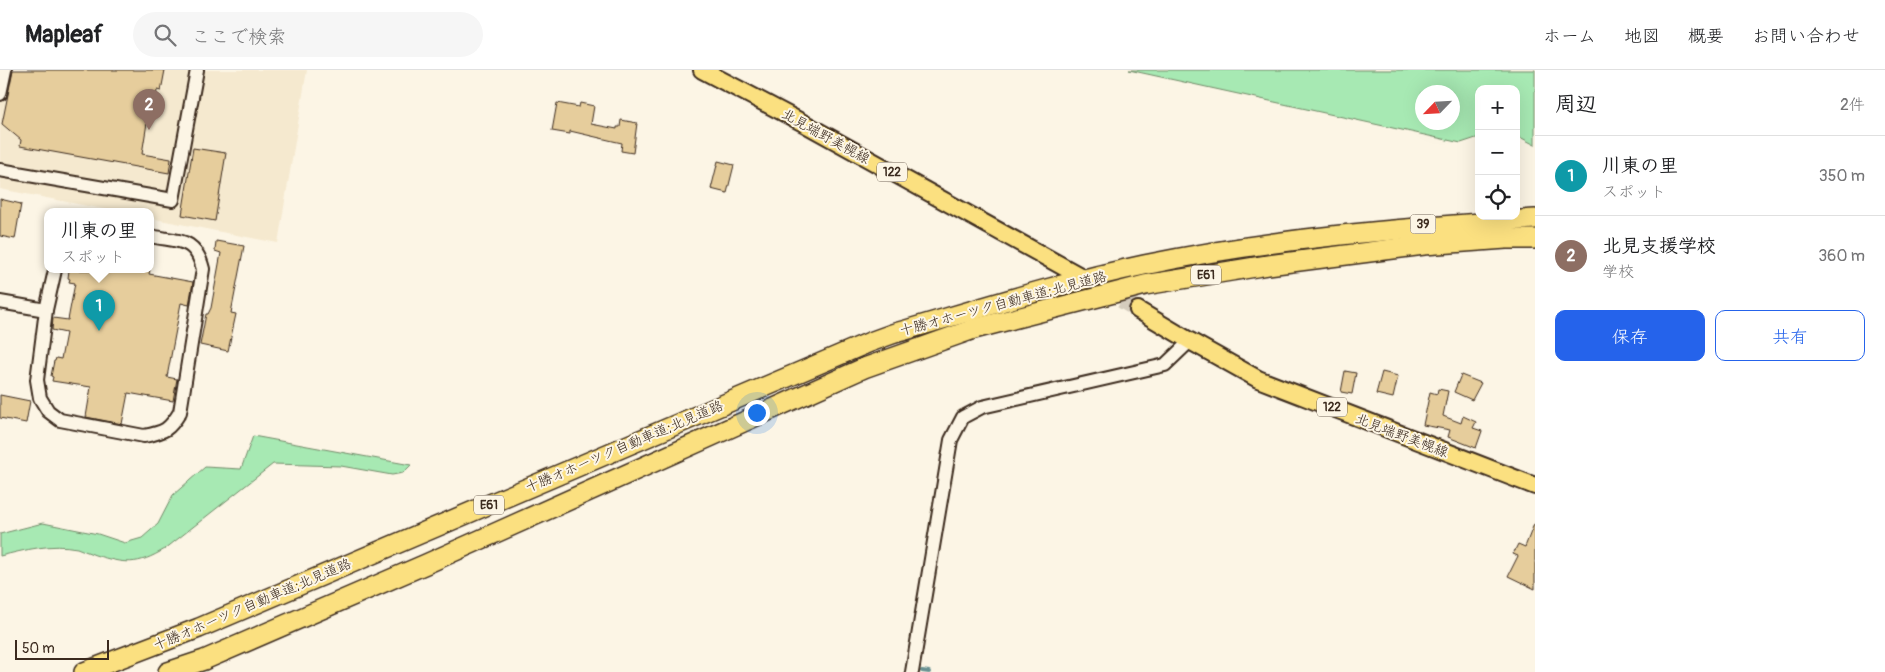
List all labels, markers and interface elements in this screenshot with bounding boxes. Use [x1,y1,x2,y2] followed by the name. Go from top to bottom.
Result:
[133,12,483,57] search box
[25,20,103,49] text: Mapleaf
[151,21,179,49] icon: search
[191,25,286,49] text: ここで検索
[1543,25,1596,48] text: ホーム
[1624,25,1660,48] text: 地図
[1688,25,1724,48] text: 概要
[1752,25,1860,48] text: お問い合わせ
[1415,85,1460,130] north arrow
[1475,85,1520,220] map controls
[1475,85,1520,130] button: +
[133,89,165,130] pin: 2
[1555,91,1597,118] text: 周辺
[1840,95,1865,115] text: 2件
[779,105,873,168] street label: 北見端野美幌線
[1475,130,1520,175] button: −
[1602,154,1678,178] text: 川東の里
[877,162,907,181] road number: 122
[1568,166,1574,186] text: 1
[1819,166,1865,186] text: 350 m
[1475,175,1520,220] button: locate
[1602,182,1666,202] text: スポット
[44,208,154,273] popup
[1410,214,1436,234] road number: 39
[61,219,137,243] text: 川東の里
[1602,234,1716,258] text: 北見支援学校
[1567,246,1575,266] text: 2
[1818,246,1865,266] text: 360 m
[61,247,125,267] text: スポット
[1602,262,1634,282] text: 学校
[1191,266,1221,284] road number: E61
[898,268,1109,339] street label: 十勝オホーツク自動車道;北見道路
[83,290,115,331] pin: 1
[1555,310,1705,361] button: 保存
[1715,310,1865,361] button: 共有
[523,397,726,496] street label: 十勝オホーツク自動車道;北見道路
[1317,398,1347,417] road number: 122
[744,400,770,426] your location
[1353,410,1451,461] street label: 北見端野美幌線
[474,496,504,514] road number: E61
[151,555,354,654] street label: 十勝オホーツク自動車道;北見道路
[15,637,109,660] scale bar
[22,640,55,657] text: 50 m

